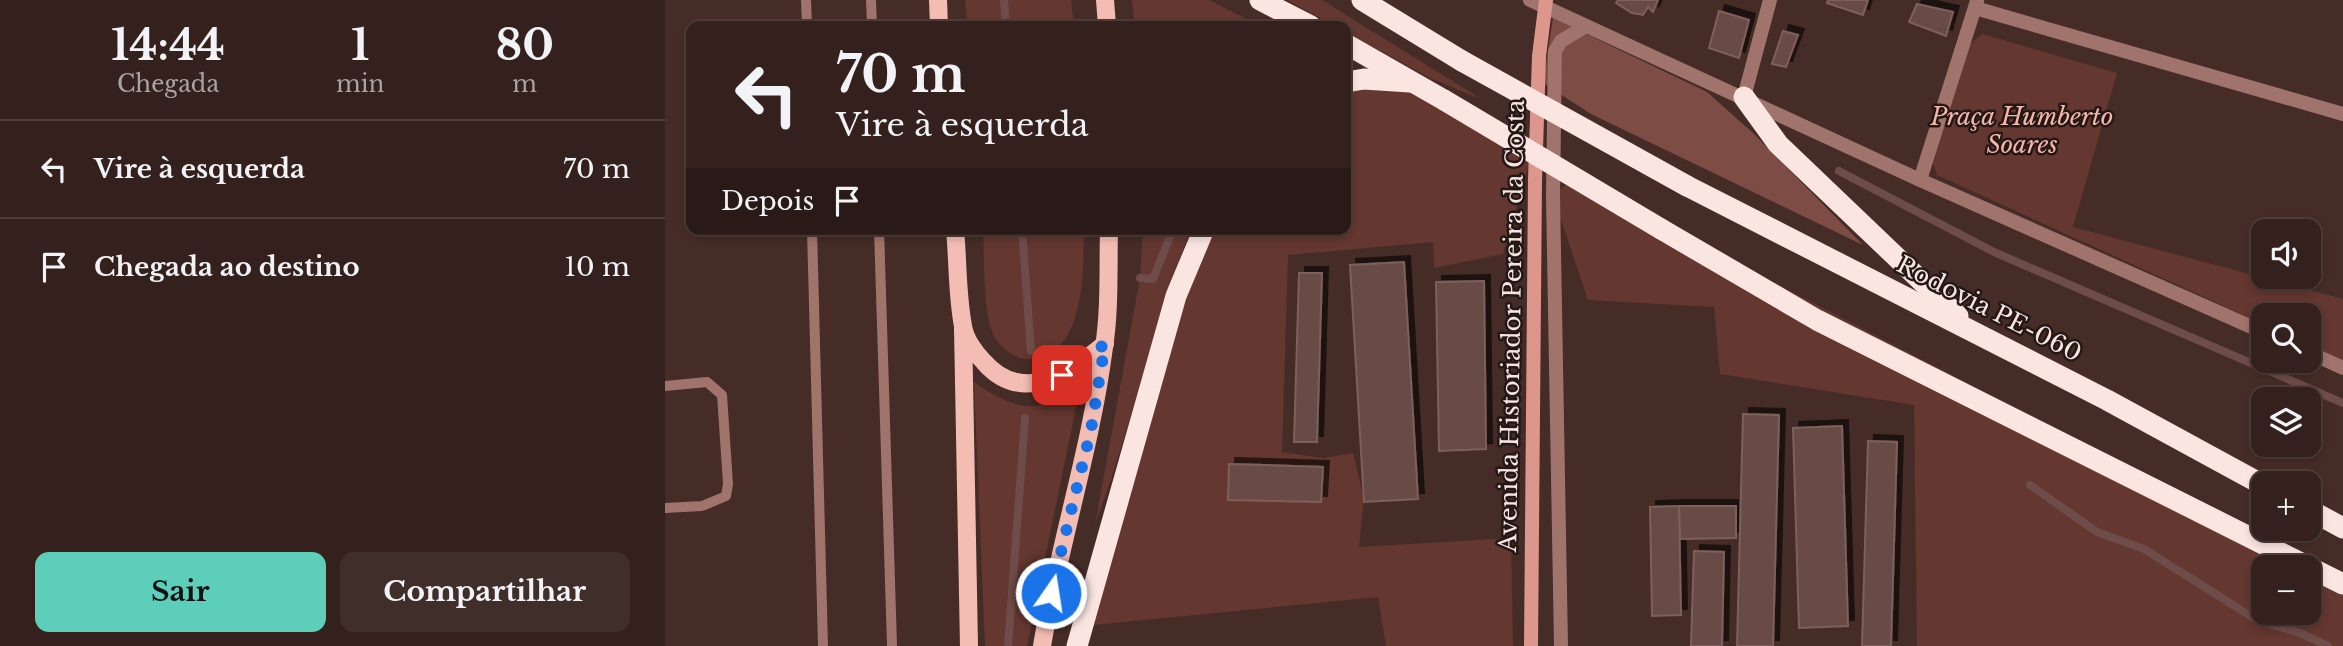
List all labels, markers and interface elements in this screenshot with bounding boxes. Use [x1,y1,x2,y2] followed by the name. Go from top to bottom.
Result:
[111,19,225,71] text: 14:44
[351,19,369,71] text: 1
[496,19,554,71] text: 80
[836,44,966,105] text: 70 m
[721,49,812,140] icon: left
[117,70,219,98] text: Chegada
[336,70,384,98] text: min
[512,70,537,98] text: m
[1493,99,1530,554] street label: Avenida Historiador Pereira da Costa
[1930,102,2113,159] park label: Praça Humberto Soares
[836,105,1089,145] text: Vire à esquerda
[35,150,73,188] icon: left
[94,153,305,185] text: Vire à esquerda
[563,153,630,185] text: 70 m
[828,182,866,220] icon: arrive
[721,185,814,217] text: Depois
[2251,219,2321,625] map controls
[2251,219,2321,289] button: sound
[35,248,73,286] icon: arrive
[1892,249,2086,368] street label: Rodovia PE-060
[94,251,360,283] text: Chegada ao destino
[564,251,630,283] text: 10 m
[2251,303,2321,373] button: search
[1032,345,1092,405] pin
[1043,356,1081,394] icon: arrive
[2251,387,2321,457] button: layers
[2251,471,2321,541] button: +
[35,552,326,632] button: Sair
[340,552,630,632] button: Compartilhar
[2251,555,2321,625] button: −
[1014,556,1088,630] position arrow

